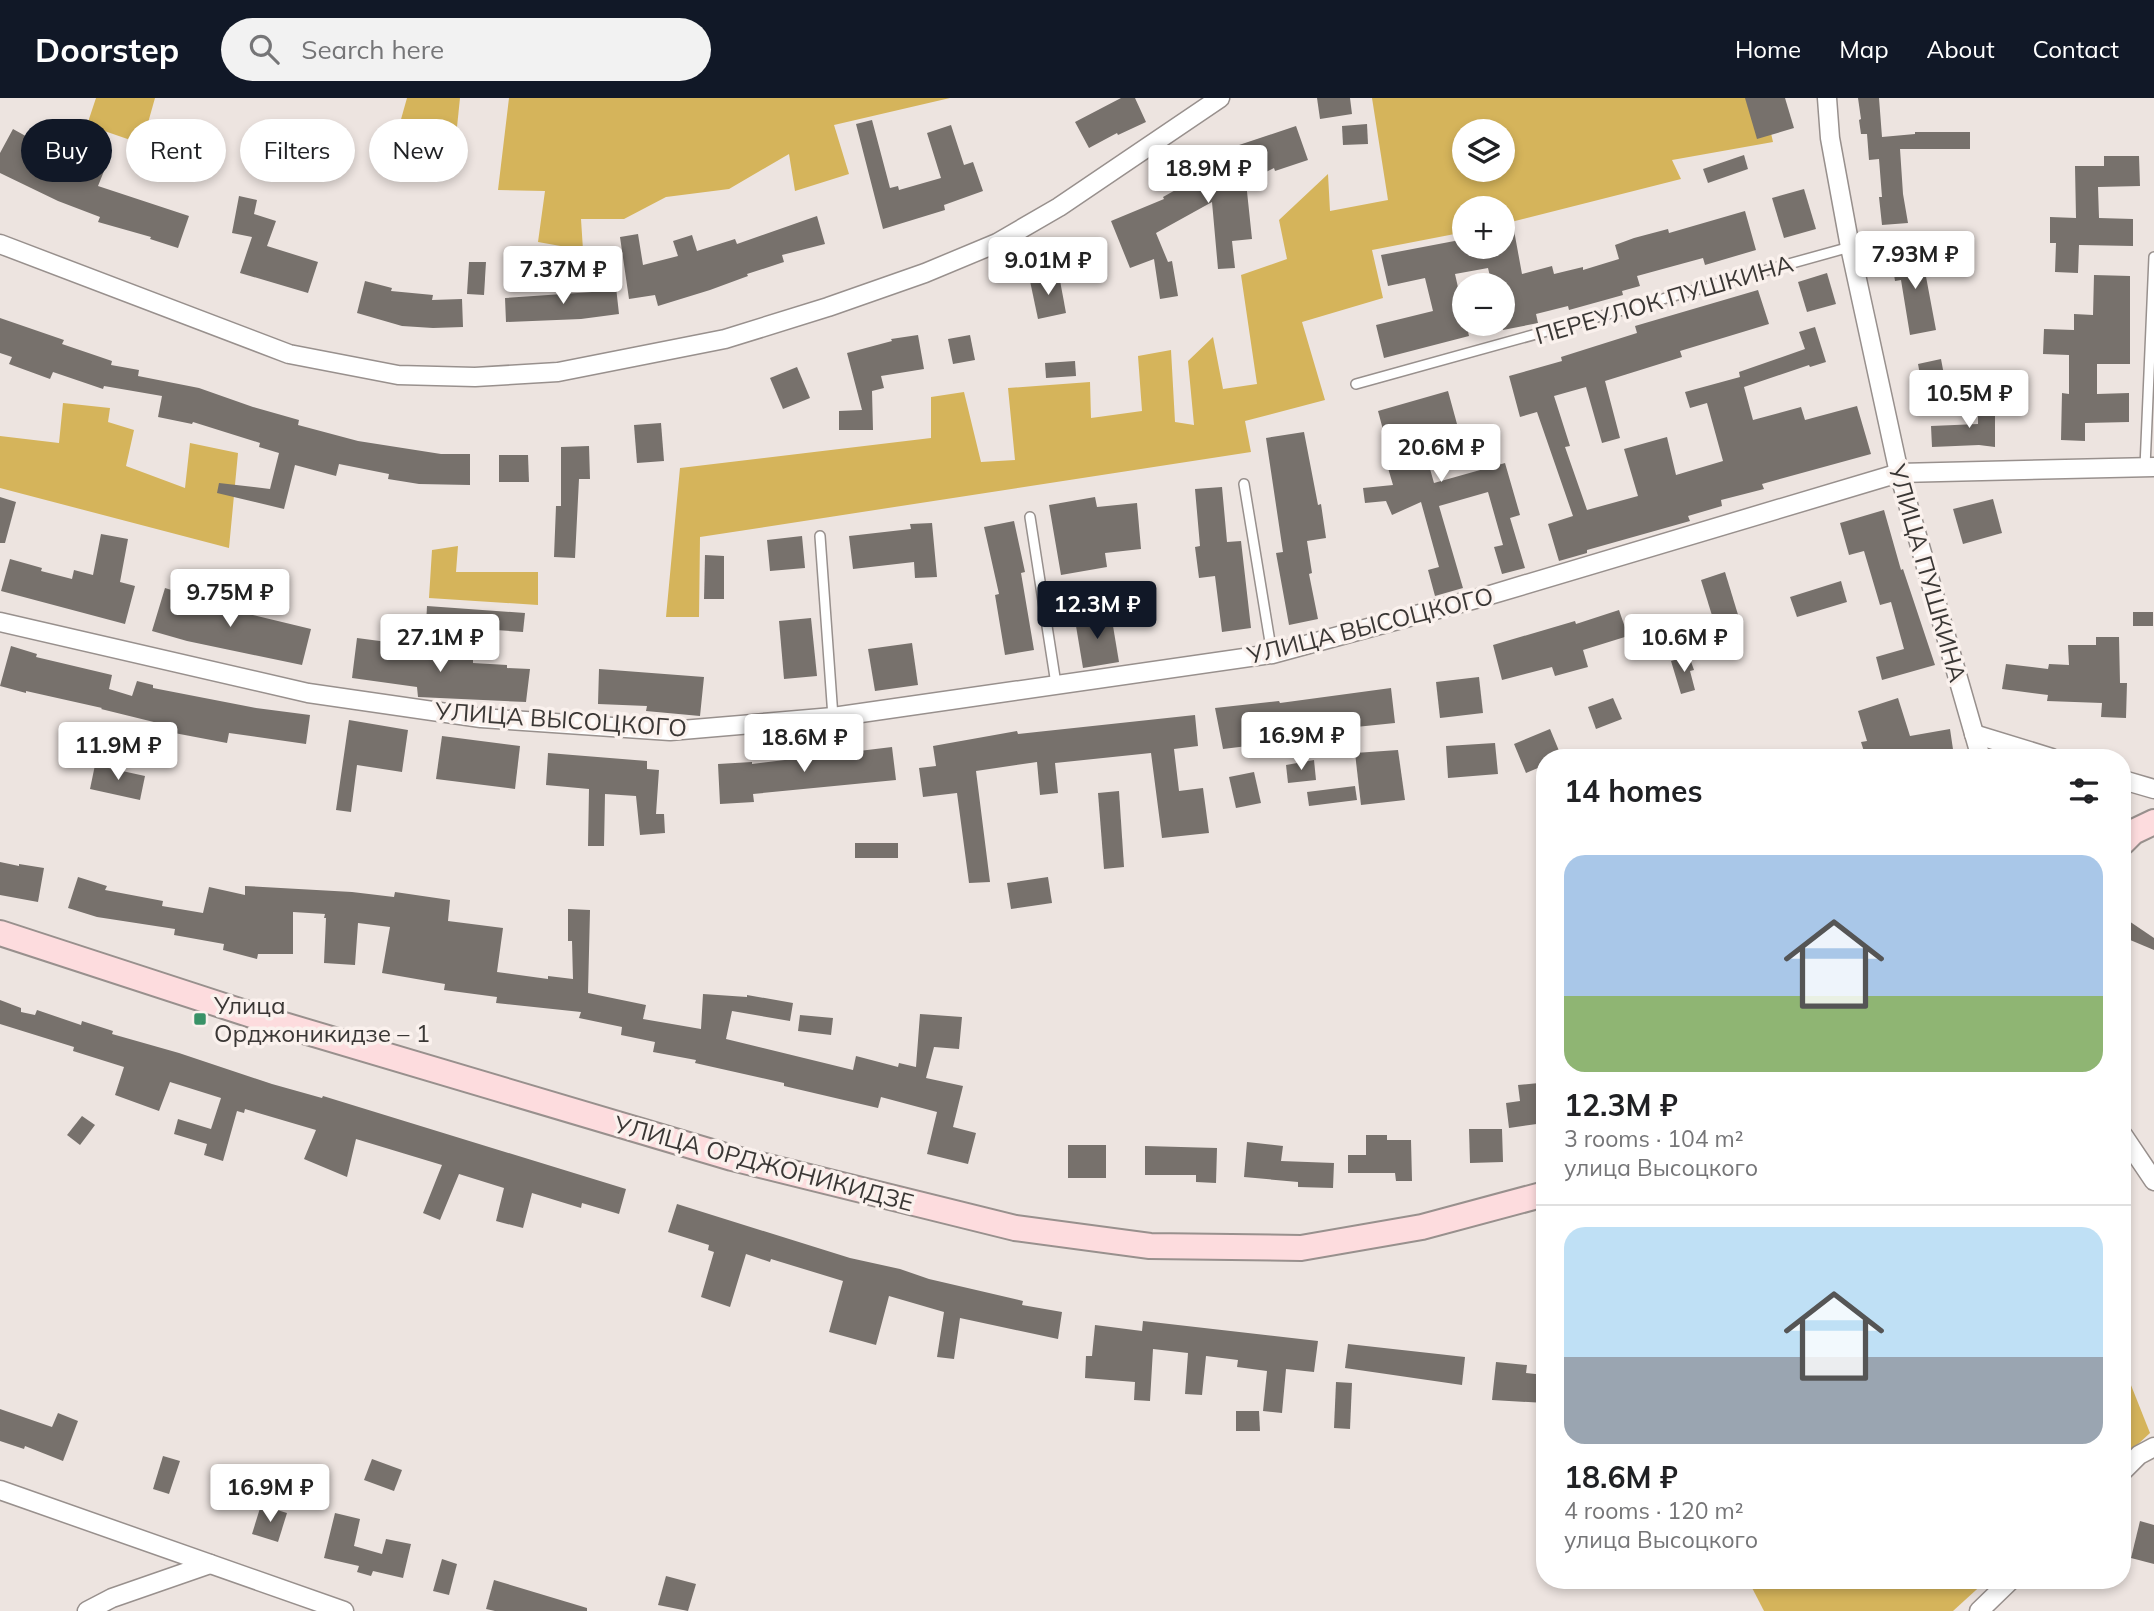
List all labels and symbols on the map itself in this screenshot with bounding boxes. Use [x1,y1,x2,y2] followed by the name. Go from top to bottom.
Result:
[1143,146,1273,205] pin: 18.9M ₽
[1850,232,1980,291] pin: 7.93M ₽
[983,238,1113,297] pin: 9.01M ₽
[498,246,628,306] pin: 7.37M ₽
[1532,248,1797,350] street label: ПЕРЕУЛОК ПУШКИНА
[1904,370,2034,430] pin: 10.5M ₽
[1376,424,1506,484] pin: 20.6M ₽
[1882,460,1974,686] street label: УЛИЦА ПУШКИНА
[165,570,295,629] pin: 9.75M ₽
[1243,580,1496,670] street label: УЛИЦА ВЫСОЦКОГО
[1032,582,1162,641] pin: 12.3M ₽
[375,614,505,674] pin: 27.1M ₽
[1619,614,1749,674] pin: 10.6M ₽
[433,695,688,743] street label: УЛИЦА ВЫСОЦКОГО
[1236,712,1366,772] pin: 16.9M ₽
[739,714,869,774] pin: 18.6M ₽
[53,722,183,782] pin: 11.9M ₽
[213,990,430,1048] place label: Улица Орджоникидзе – 1
[192,1011,208,1027] marker: Улица Орджоникидзе – 1
[610,1108,917,1217] street label: УЛИЦА ОРДЖОНИКИДЗЕ
[205,1464,335,1524] pin: 16.9M ₽

